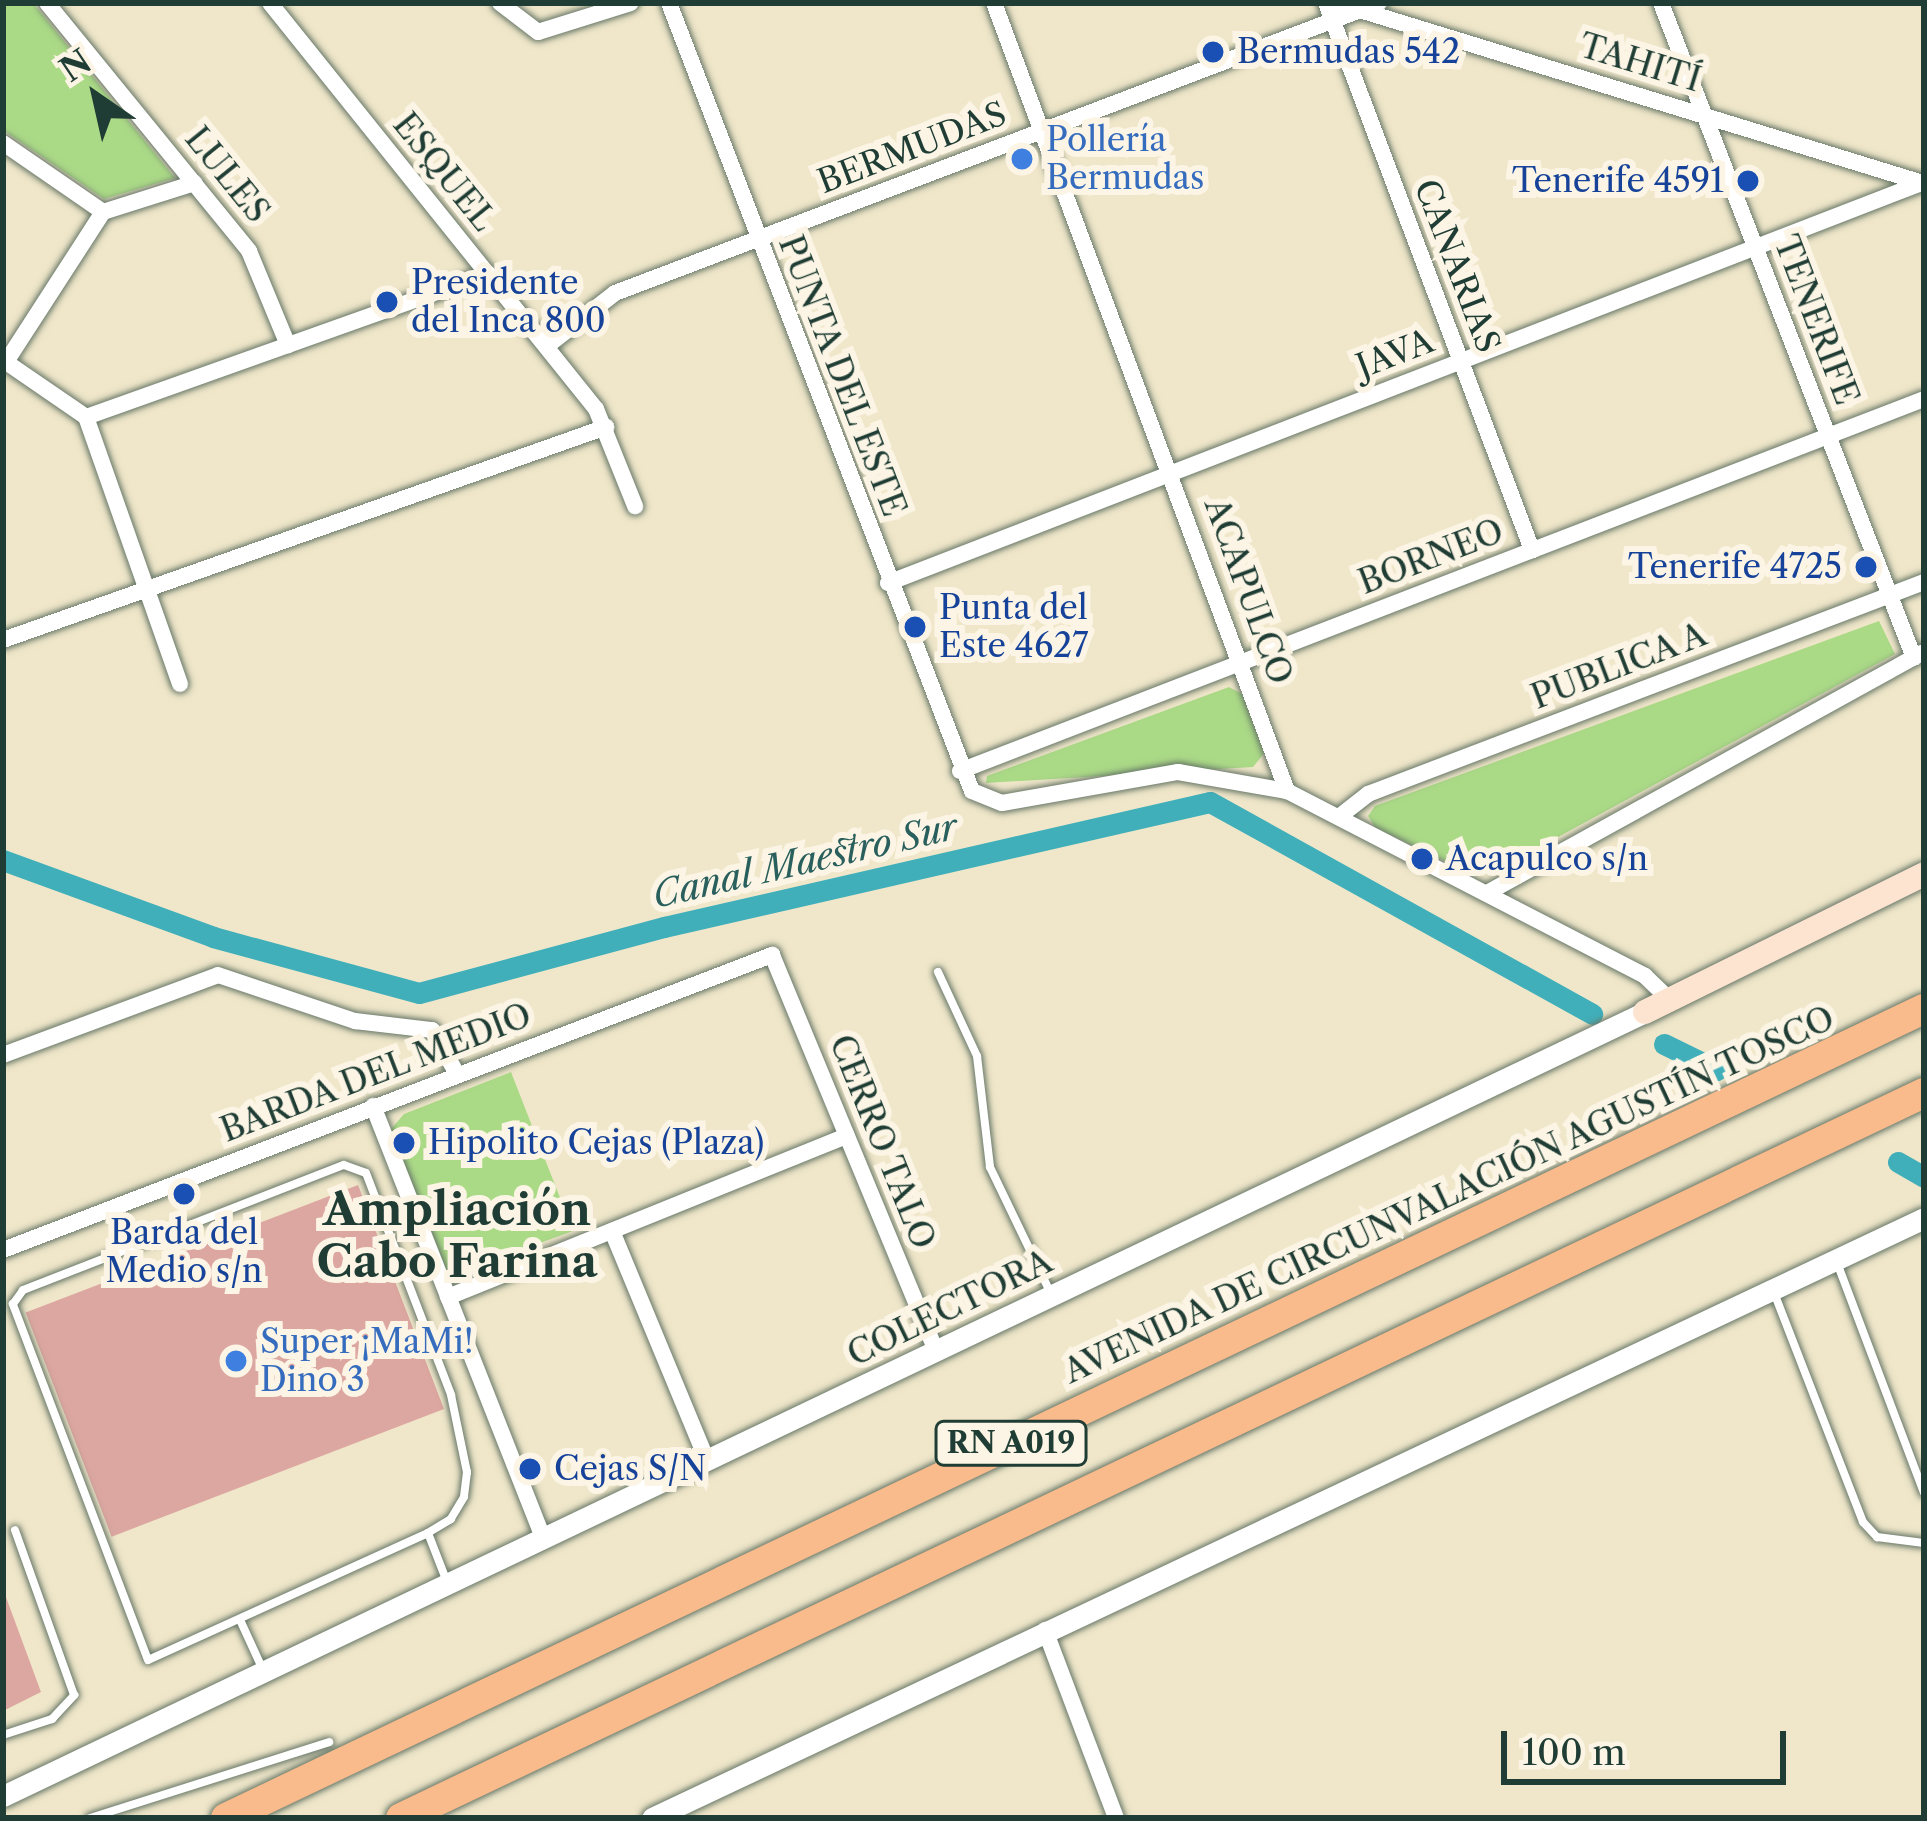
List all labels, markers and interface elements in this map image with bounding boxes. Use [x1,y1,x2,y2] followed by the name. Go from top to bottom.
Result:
[1575,26,1705,100] street label: TAHITÍ
[1237,32,1460,72] place label: Bermudas 542
[36,36,156,156] north arrow
[1200,39,1226,65] marker: Bermudas 542
[52,41,99,91] text: N
[812,94,1012,202] street label: BERMUDAS
[385,105,503,239] street label: ESQUEL
[177,119,277,231] street label: LULES
[1046,120,1204,198] place label: Pollería Bermudas
[1009,146,1035,172] marker: Pollería Bermudas
[1512,161,1724,201] place label: Tenerife 4591
[1735,168,1761,194] marker: Tenerife 4591
[1406,174,1508,358] street label: CANARIAS
[770,229,914,523] street label: PUNTA DEL ESTE
[1766,230,1866,410] street label: TENERIFE
[411,263,606,341] place label: Presidente del Inca 800
[374,289,400,315] marker: Presidente del Inca 800
[1351,321,1439,387] street label: JAVA
[1196,493,1300,689] street label: ACAPULCO
[1353,511,1509,603] street label: BORNEO
[1628,547,1842,587] place label: Tenerife 4725
[1853,554,1879,580] marker: Tenerife 4725
[939,588,1088,666] place label: Punta del Este 4627
[902,614,928,640] marker: Punta del Este 4627
[1525,614,1713,718] street label: PUBLICA A
[648,805,962,917] water label: Canal Maestro Sur
[1446,839,1648,879] place label: Acapulco s/n
[1409,846,1435,872] marker: Acapulco s/n
[214,995,538,1151] street label: BARDA DEL MEDIO
[1056,998,1842,1392] street label: AVENIDA DE CIRCUNVALACIÓN AGUSTÍN TOSCO
[821,1029,943,1255] street label: CERRO TALO
[428,1123,764,1163] place label: Hipolito Cejas (Plaza)
[391,1130,417,1156] marker: Hipolito Cejas (Plaza)
[171,1181,197,1207] marker: Barda del Medio s/n
[316,1183,598,1289] district label: Ampliación Cabo Farina
[106,1213,262,1291] place label: Barda del Medio s/n
[841,1241,1059,1375] street label: COLECTORA
[260,1322,474,1400] place label: Super ¡MaMi! Dino 3
[223,1348,249,1374] marker: Super ¡MaMi! Dino 3
[933,1419,1089,1467] road number: RN A019
[554,1449,706,1489] place label: Cejas S/N
[517,1456,543,1482] marker: Cejas S/N
[1507,1707,1792,1781] scale bar
[1522,1730,1626,1774] text: 100 m

